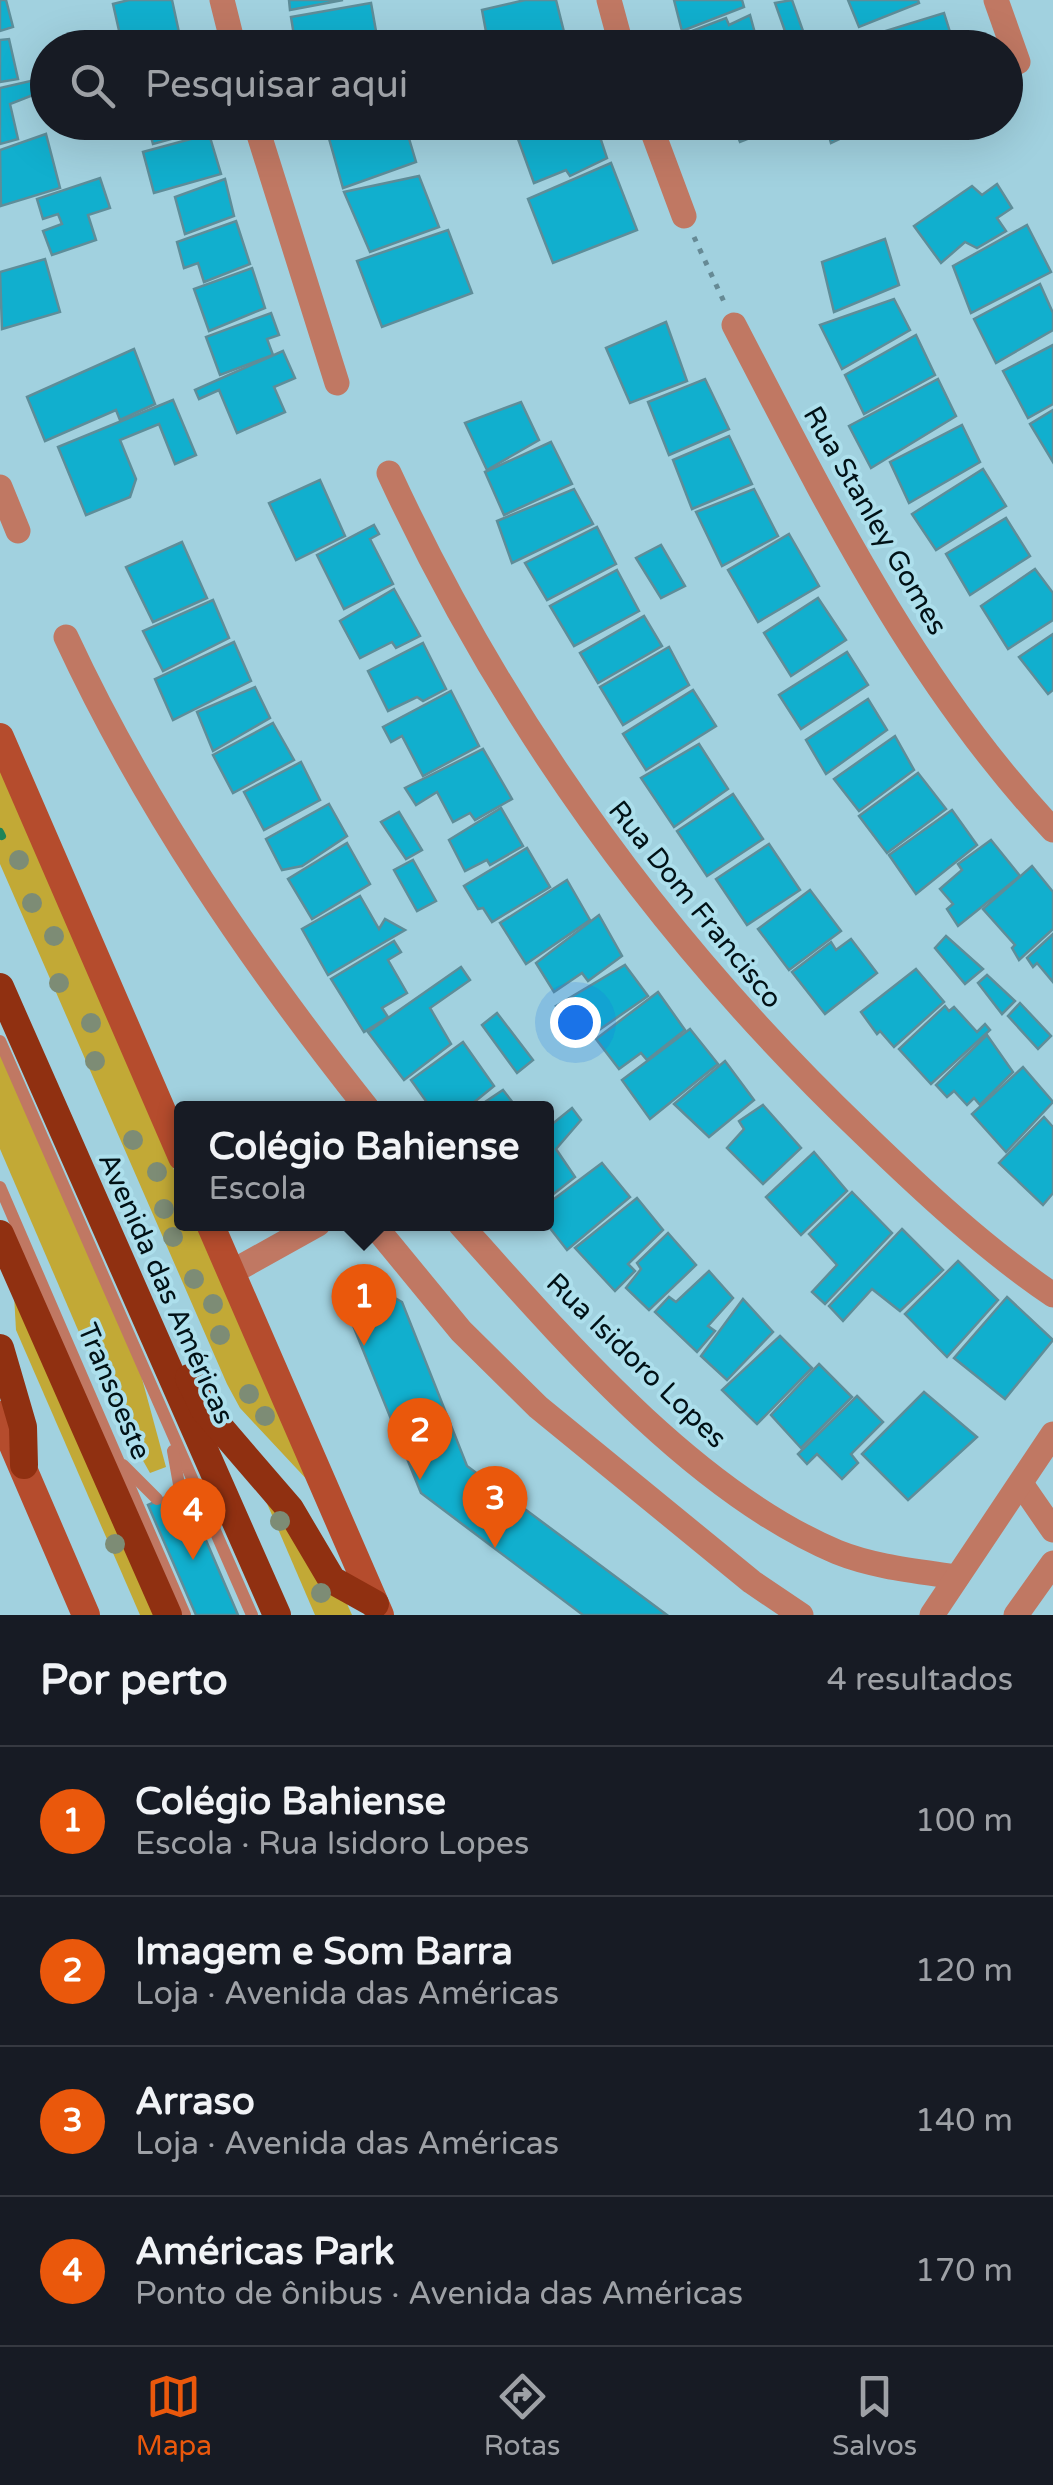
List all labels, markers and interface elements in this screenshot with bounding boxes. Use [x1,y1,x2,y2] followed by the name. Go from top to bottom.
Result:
[30,30,1023,140] search box
[65,58,120,113] icon: search
[145,62,408,108] text: Pesquisar aqui
[796,400,954,641] street label: Rua Stanley Gomes
[601,794,789,1015] street label: Rua Dom Francisco
[550,997,601,1048] your location
[174,1101,554,1231] popup
[209,1124,520,1170] text: Colégio Bahiense
[91,1148,241,1429] street label: Avenida das Américas
[209,1170,306,1208] text: Escola
[332,1264,396,1346] pin: 1
[539,1266,734,1455] street label: Rua Isidoro Lopes
[70,1318,158,1465] street label: Transoeste
[388,1398,452,1480] pin: 2
[462,1466,528,1548] pin: 3
[160,1478,226,1560] pin: 4
[40,1655,228,1706] text: Por perto
[827,1661,1013,1699] text: 4 resultados
[135,1779,446,1825] text: Colégio Bahiense
[62,1802,83,1840] text: 1
[915,1802,1013,1840] text: 100 m
[135,1825,529,1863] text: Escola · Rua Isidoro Lopes
[135,1929,513,1975] text: Imagem e Som Barra
[62,1952,83,1990] text: 2
[915,1952,1013,1990] text: 120 m
[135,1975,559,2013] text: Loja · Avenida das Américas
[135,2079,255,2125] text: Arraso
[62,2102,83,2140] text: 3
[915,2102,1013,2140] text: 140 m
[135,2125,559,2163] text: Loja · Avenida das Américas
[135,2229,394,2275] text: Américas Park
[62,2252,83,2290] text: 4
[915,2252,1013,2290] text: 170 m
[135,2275,743,2313] text: Ponto de ônibus · Avenida das Américas
[136,2369,212,2463] tab: Mapa
[484,2369,560,2463] tab: Rotas
[832,2369,917,2463] tab: Salvos

